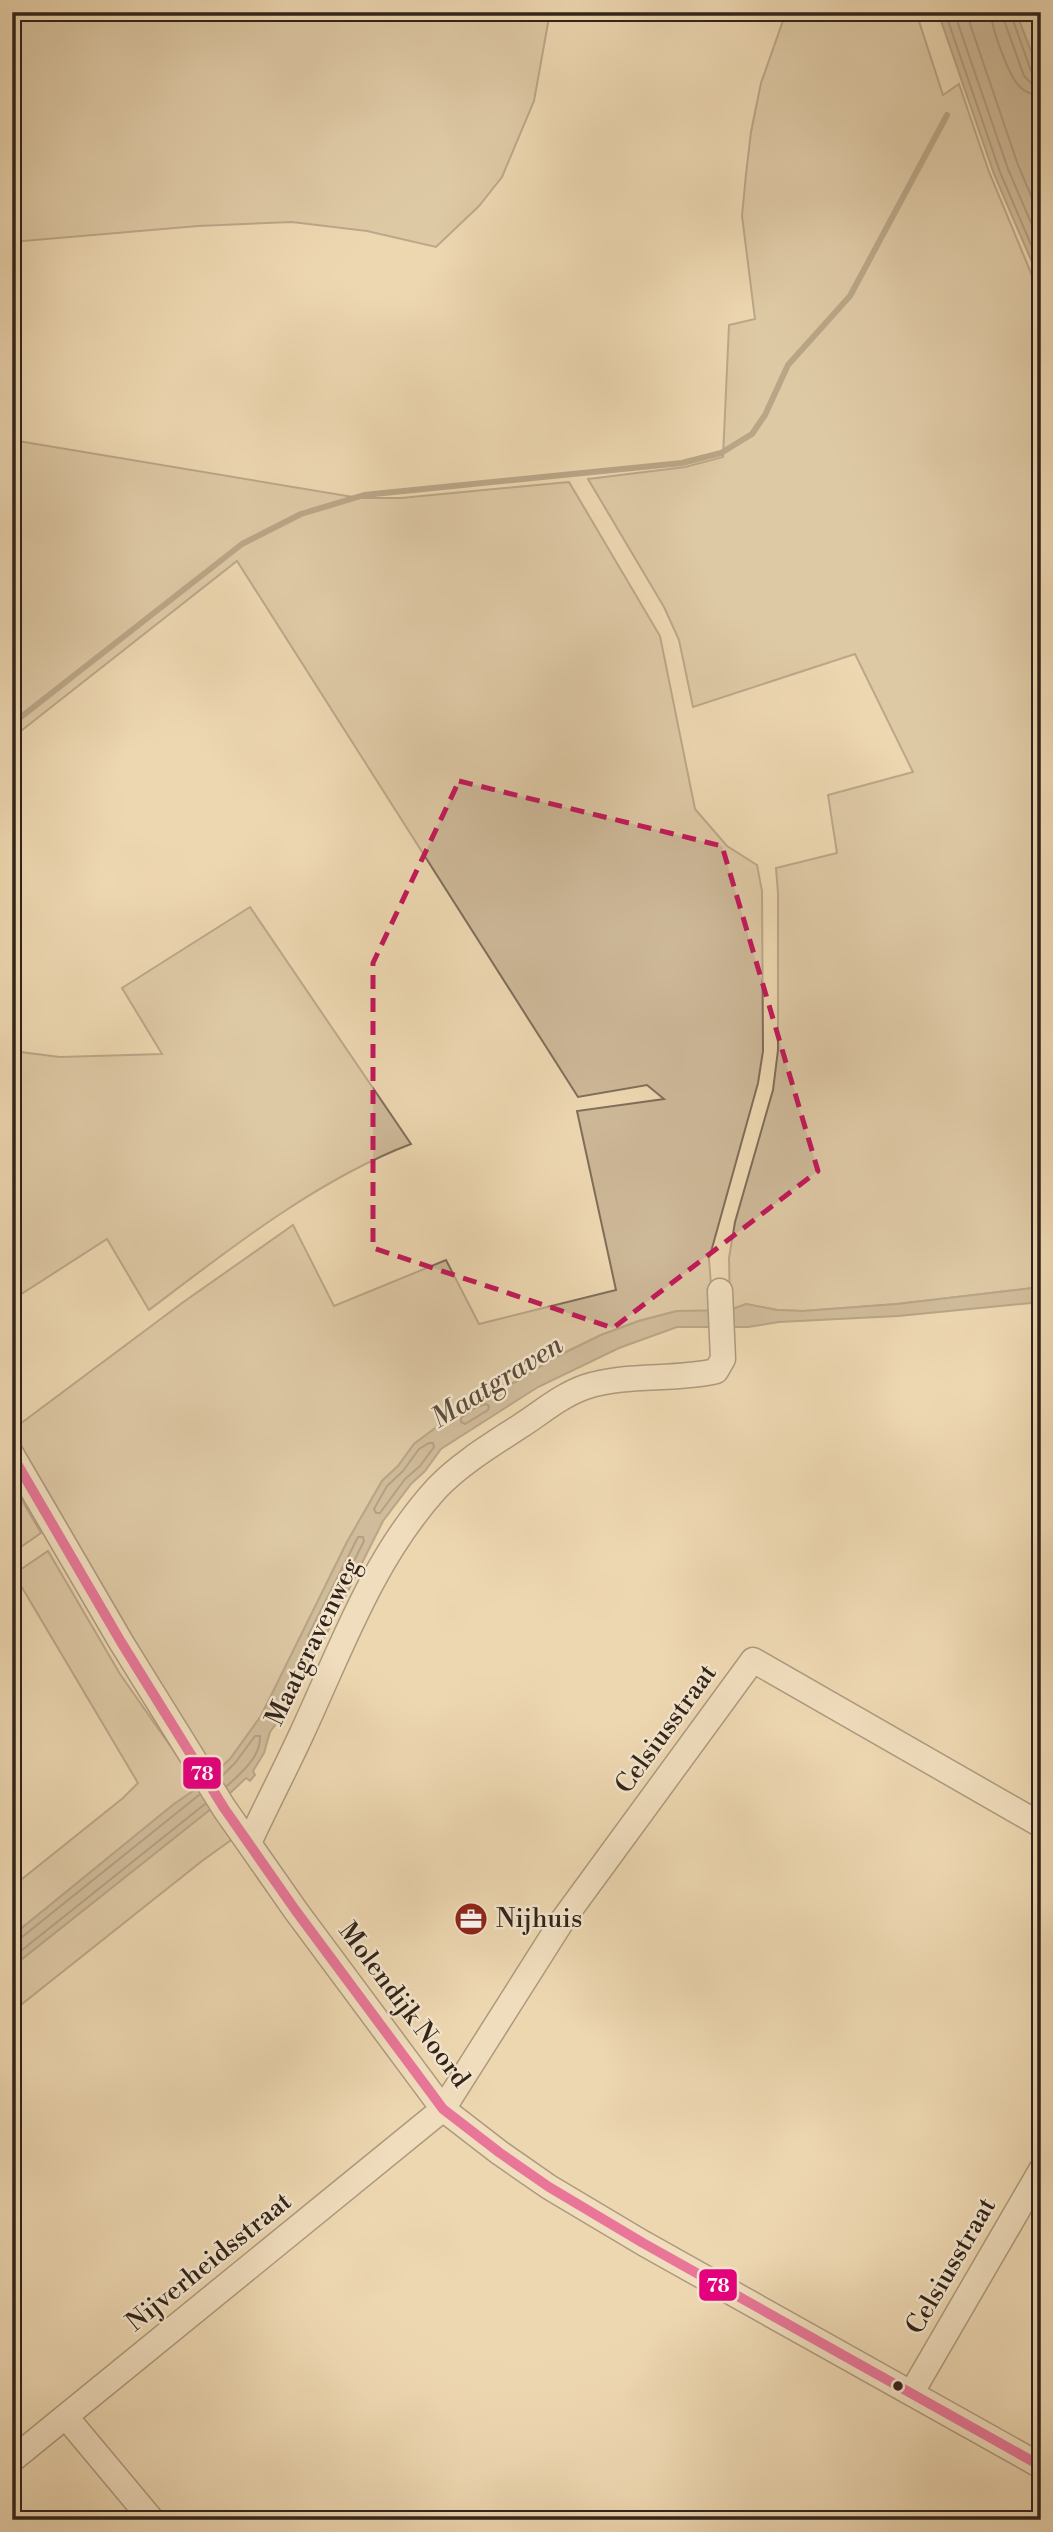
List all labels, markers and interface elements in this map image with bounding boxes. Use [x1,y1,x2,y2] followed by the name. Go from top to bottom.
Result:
[425,1327,570,1436] water label: Maatgraven
[259,1553,368,1731] street label: Maatgravenweg
[608,1658,724,1800] street label: Celsiusstraat
[182,1756,222,1790] line badge: 78
[190,1762,214,1786] text: 78
[452,1900,490,1938] office icon: Nijhuis
[496,1903,582,1935] place label: Nijhuis
[332,1916,477,2094] street label: Molendijk Noord
[120,2186,298,2338] street label: Nijverheidsstraat
[899,2192,1003,2340] street label: Celsiusstraat
[698,2268,738,2302] line badge: 78
[706,2274,730,2298] text: 78
[891,2379,905,2393] unlabelled marker

